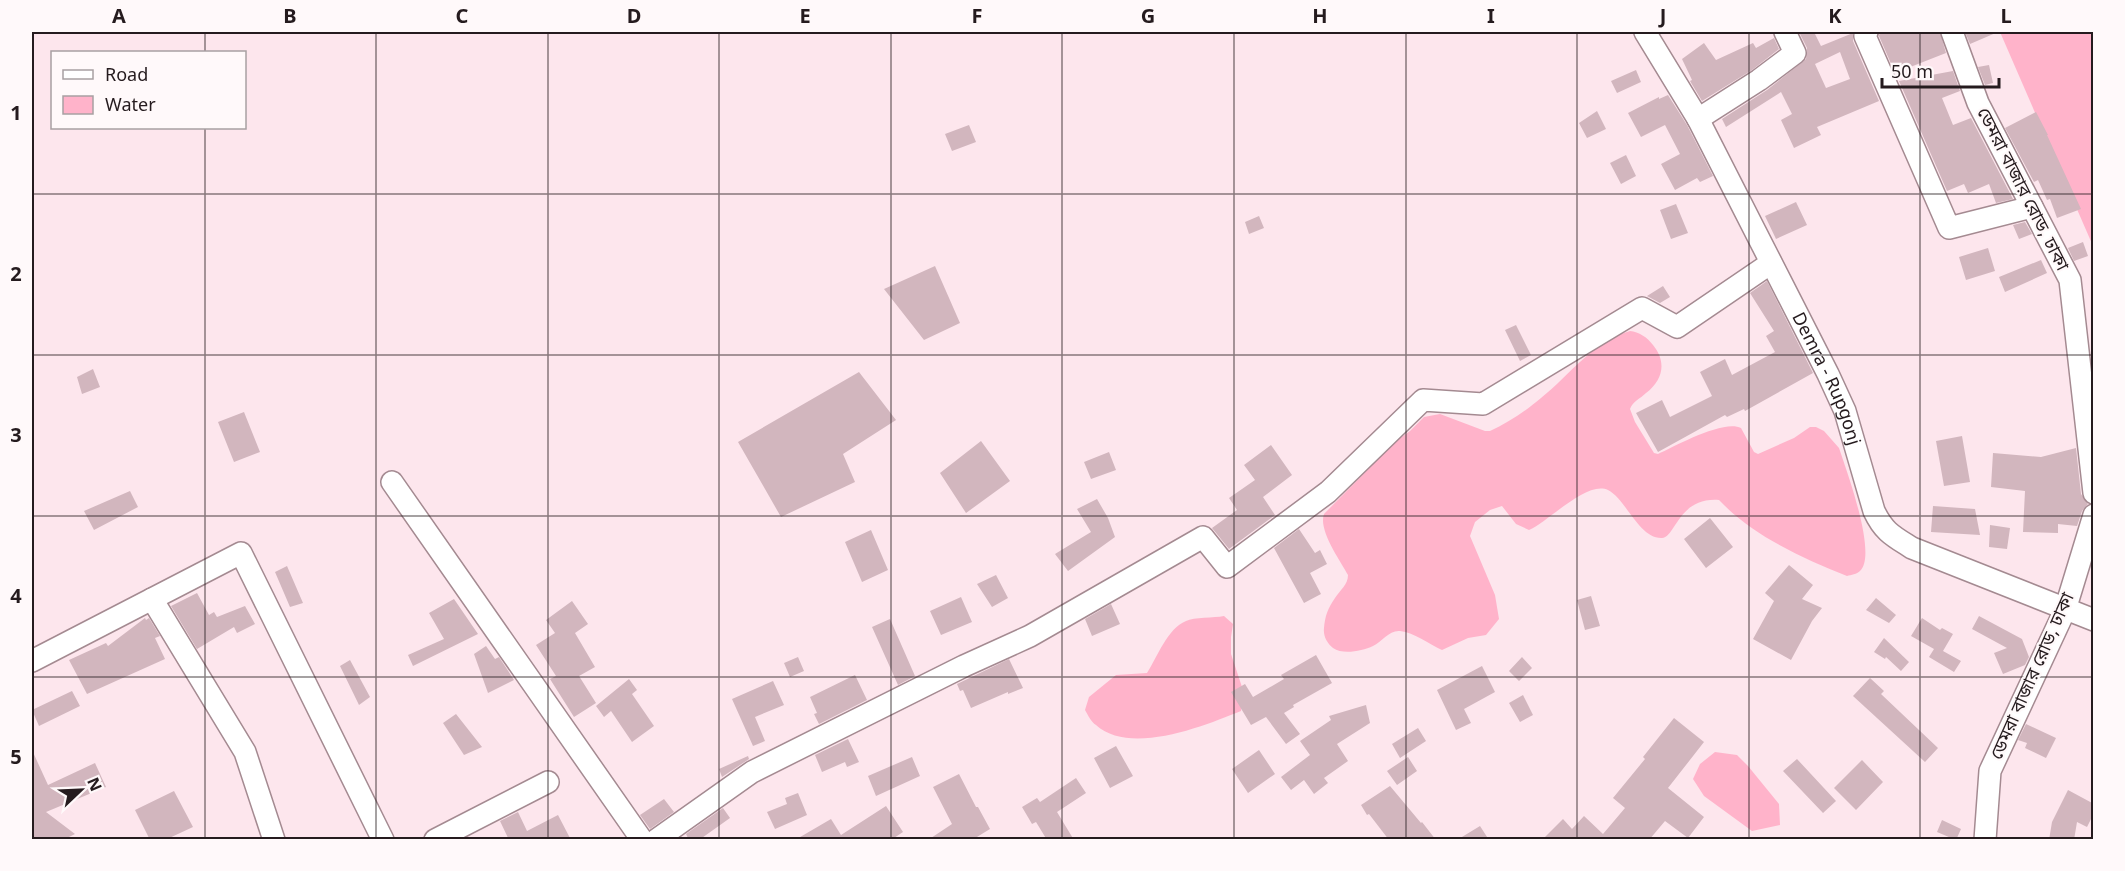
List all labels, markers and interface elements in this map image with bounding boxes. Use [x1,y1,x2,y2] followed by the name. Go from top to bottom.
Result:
[112,2,126,29] text: A
[283,2,297,29] text: B
[456,2,469,29] text: C
[627,2,641,29] text: D
[799,2,811,29] text: E
[972,2,982,29] text: F
[1141,2,1155,29] text: G
[1312,2,1328,29] text: H
[1487,2,1495,29] text: I
[1658,2,1666,29] text: J
[1828,2,1842,29] text: K
[2000,2,2012,29] text: L
[51,51,246,129] legend
[1882,51,1999,89] scale bar
[1891,59,1933,83] text: 50 m
[105,62,148,86] text: Road
[105,92,156,116] text: Water
[10,99,22,126] text: 1
[1972,103,2076,274] street label: ডেমরা বাজার রোড, ঢাকা
[10,260,22,287] text: 2
[1787,308,1867,448] street label: Demra - Rupgonj
[10,421,22,448] text: 3
[10,582,22,609] text: 4
[1984,588,2079,763] street label: ডেমরা বাজার রোড, ঢাকা
[10,743,22,770] text: 5
[51,760,111,820] north arrow
[82,774,107,794] text: N

